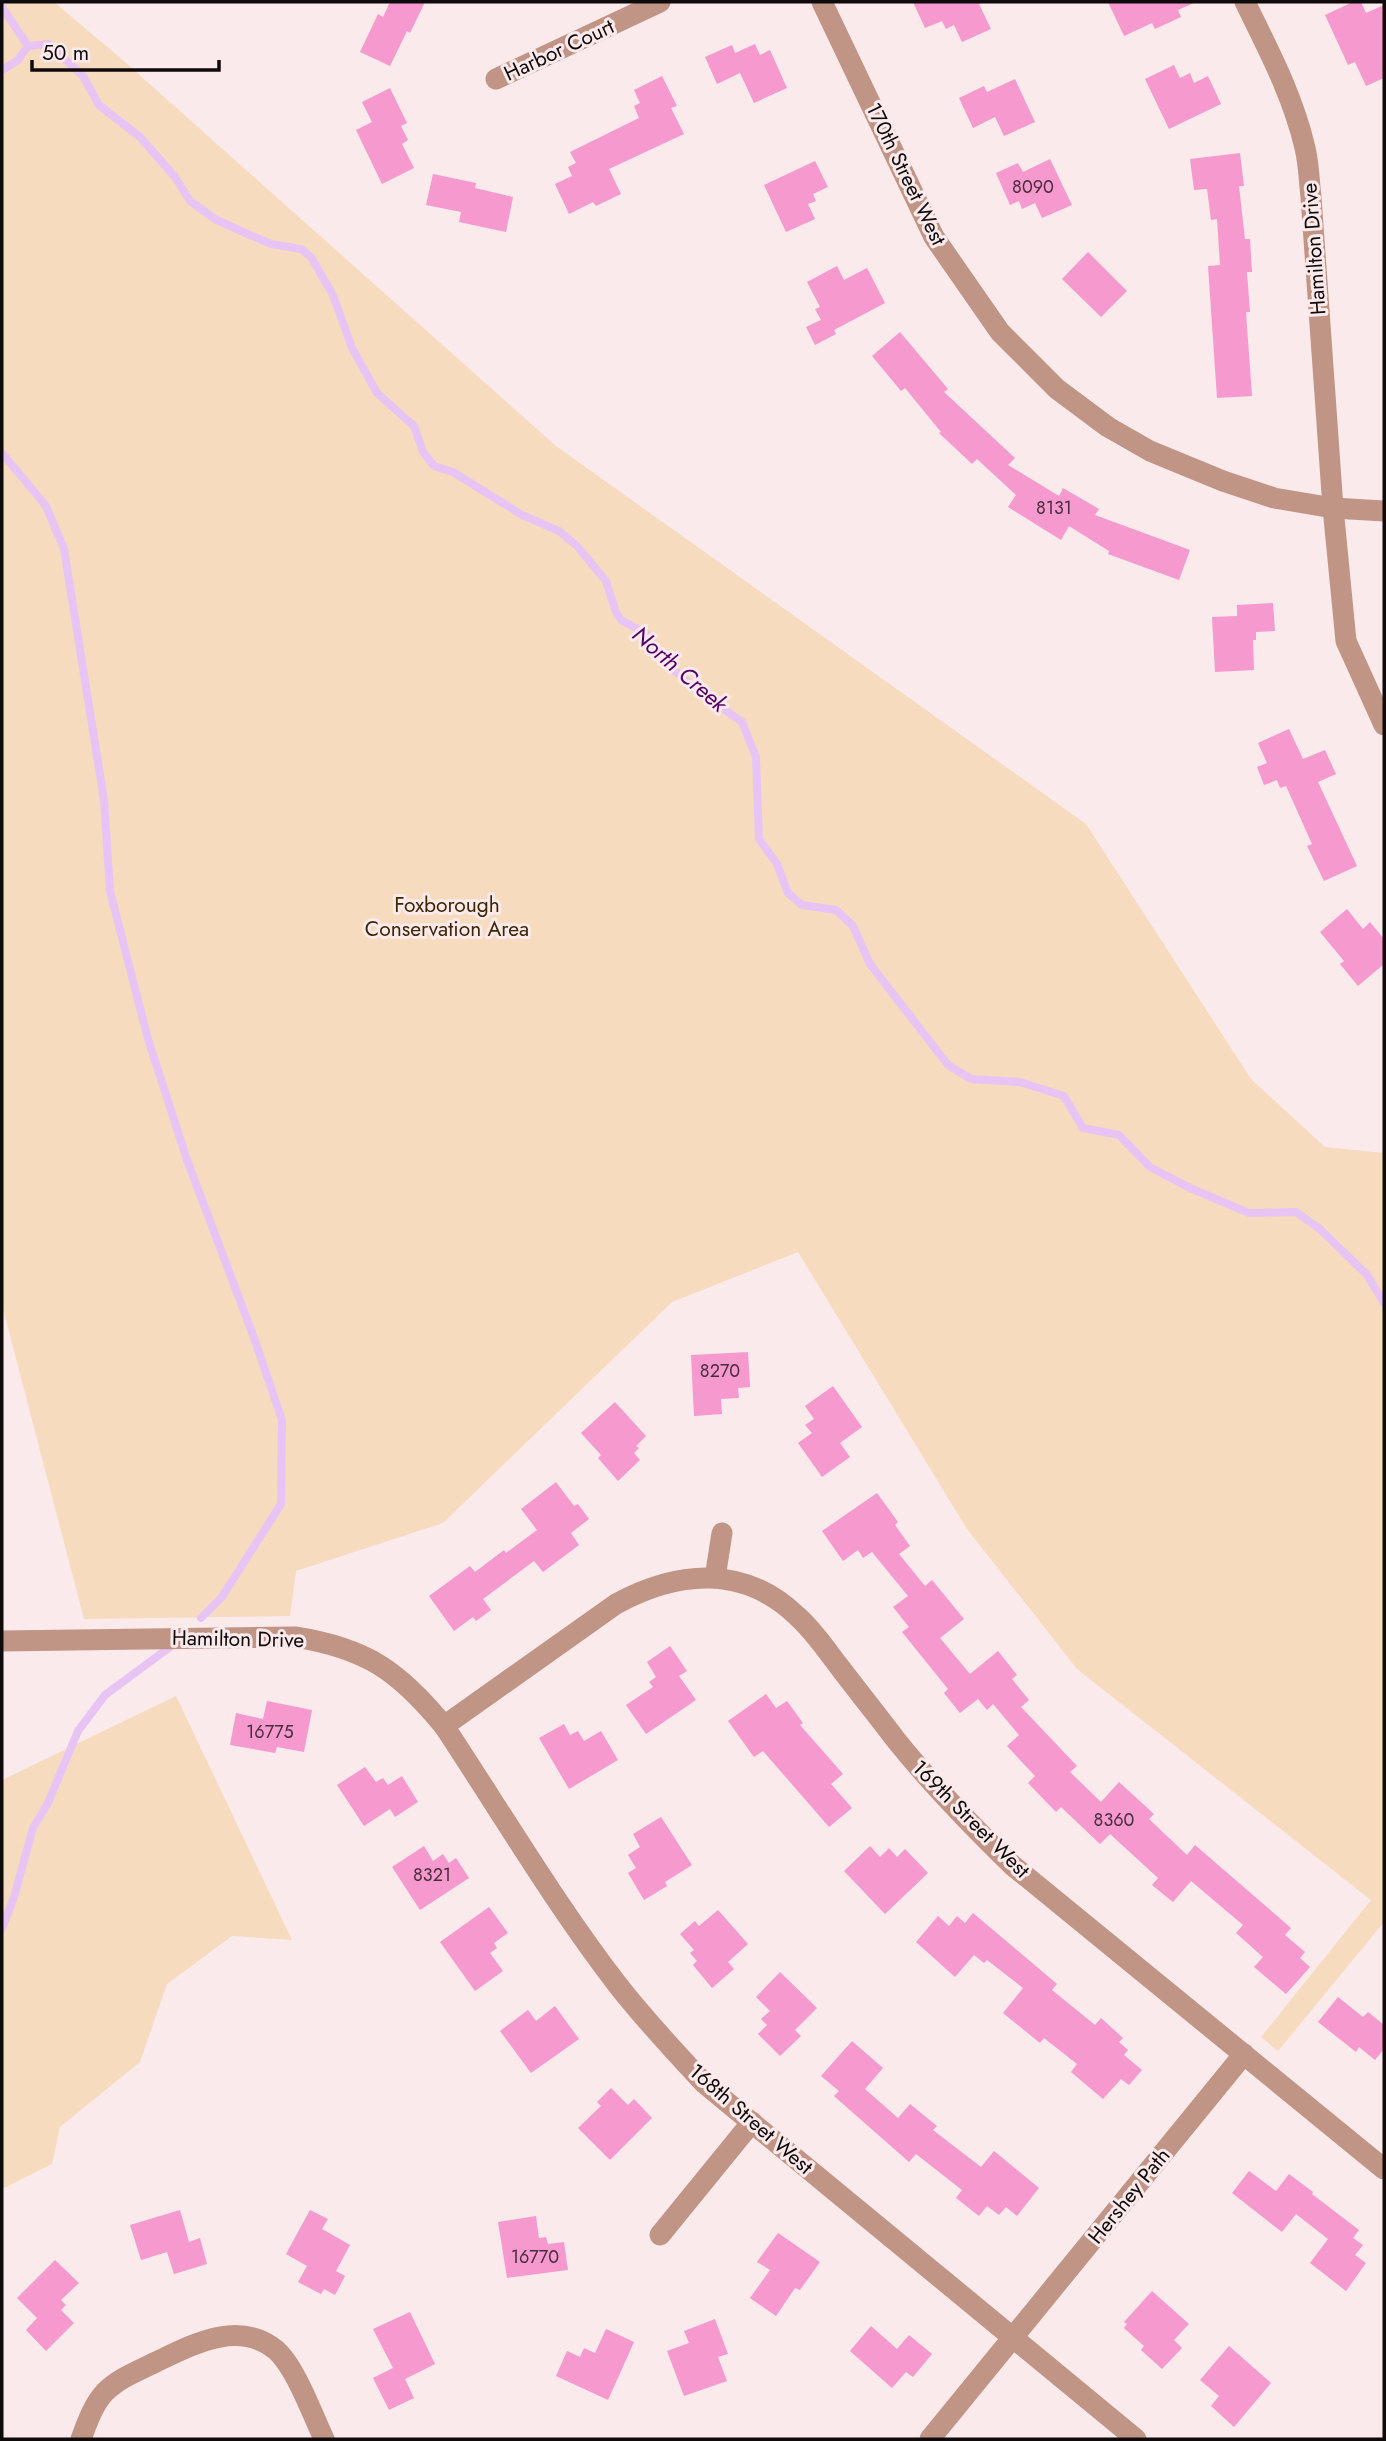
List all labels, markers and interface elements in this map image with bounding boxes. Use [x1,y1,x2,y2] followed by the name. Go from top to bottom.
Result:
[499,11,619,89] street label: Harbor Court
[32,28,219,72] scale bar
[42,38,89,68] text: 50 m
[858,98,954,250] street label: 170th Street West
[1012,174,1054,200] house number: 8090
[1294,182,1334,316] street label: Hamilton Drive
[1036,495,1072,521] house number: 8131
[625,618,736,721] water label: North Creek
[365,890,529,944] park label: Foxborough Conservation Area
[700,1358,740,1384] house number: 8270
[172,1623,305,1655] street label: Hamilton Drive
[246,1719,294,1745] house number: 16775
[905,1753,1037,1885] street label: 169th Street West
[1094,1807,1135,1833] house number: 8360
[413,1862,451,1888] house number: 8321
[683,2057,819,2181] street label: 168th Street West
[1081,2142,1177,2250] street label: Hershey Path
[511,2244,559,2270] house number: 16770

